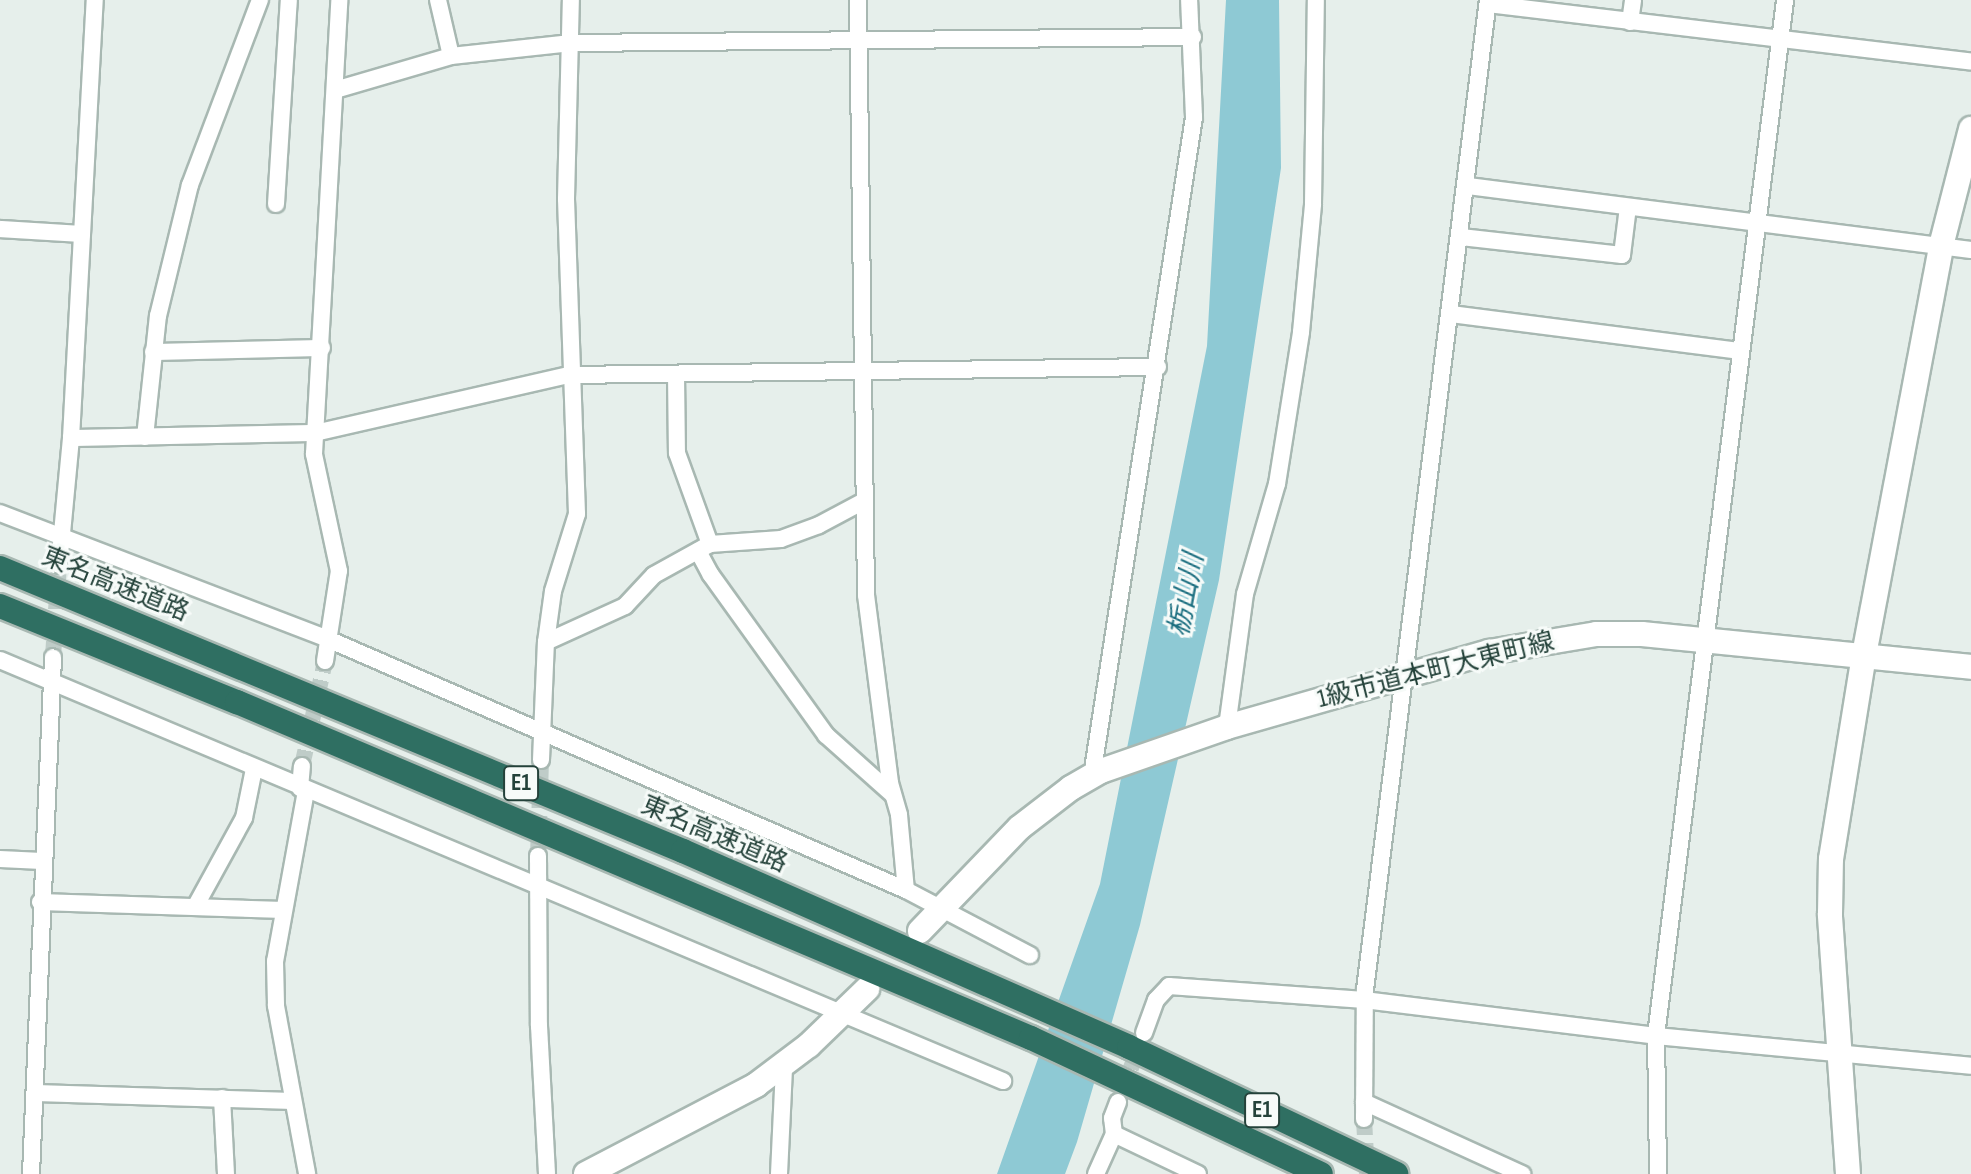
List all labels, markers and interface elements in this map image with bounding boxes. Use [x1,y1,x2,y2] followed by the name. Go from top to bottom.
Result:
[37,541,193,629] street label: 東名高速道路
[1162,551,1212,639] water label: 栃山川
[1314,626,1558,716] street label: 1級市道本町大東町線
[503,763,539,803] road number: E1
[636,790,792,880] street label: 東名高速道路
[1244,1090,1280,1130] road number: E1

